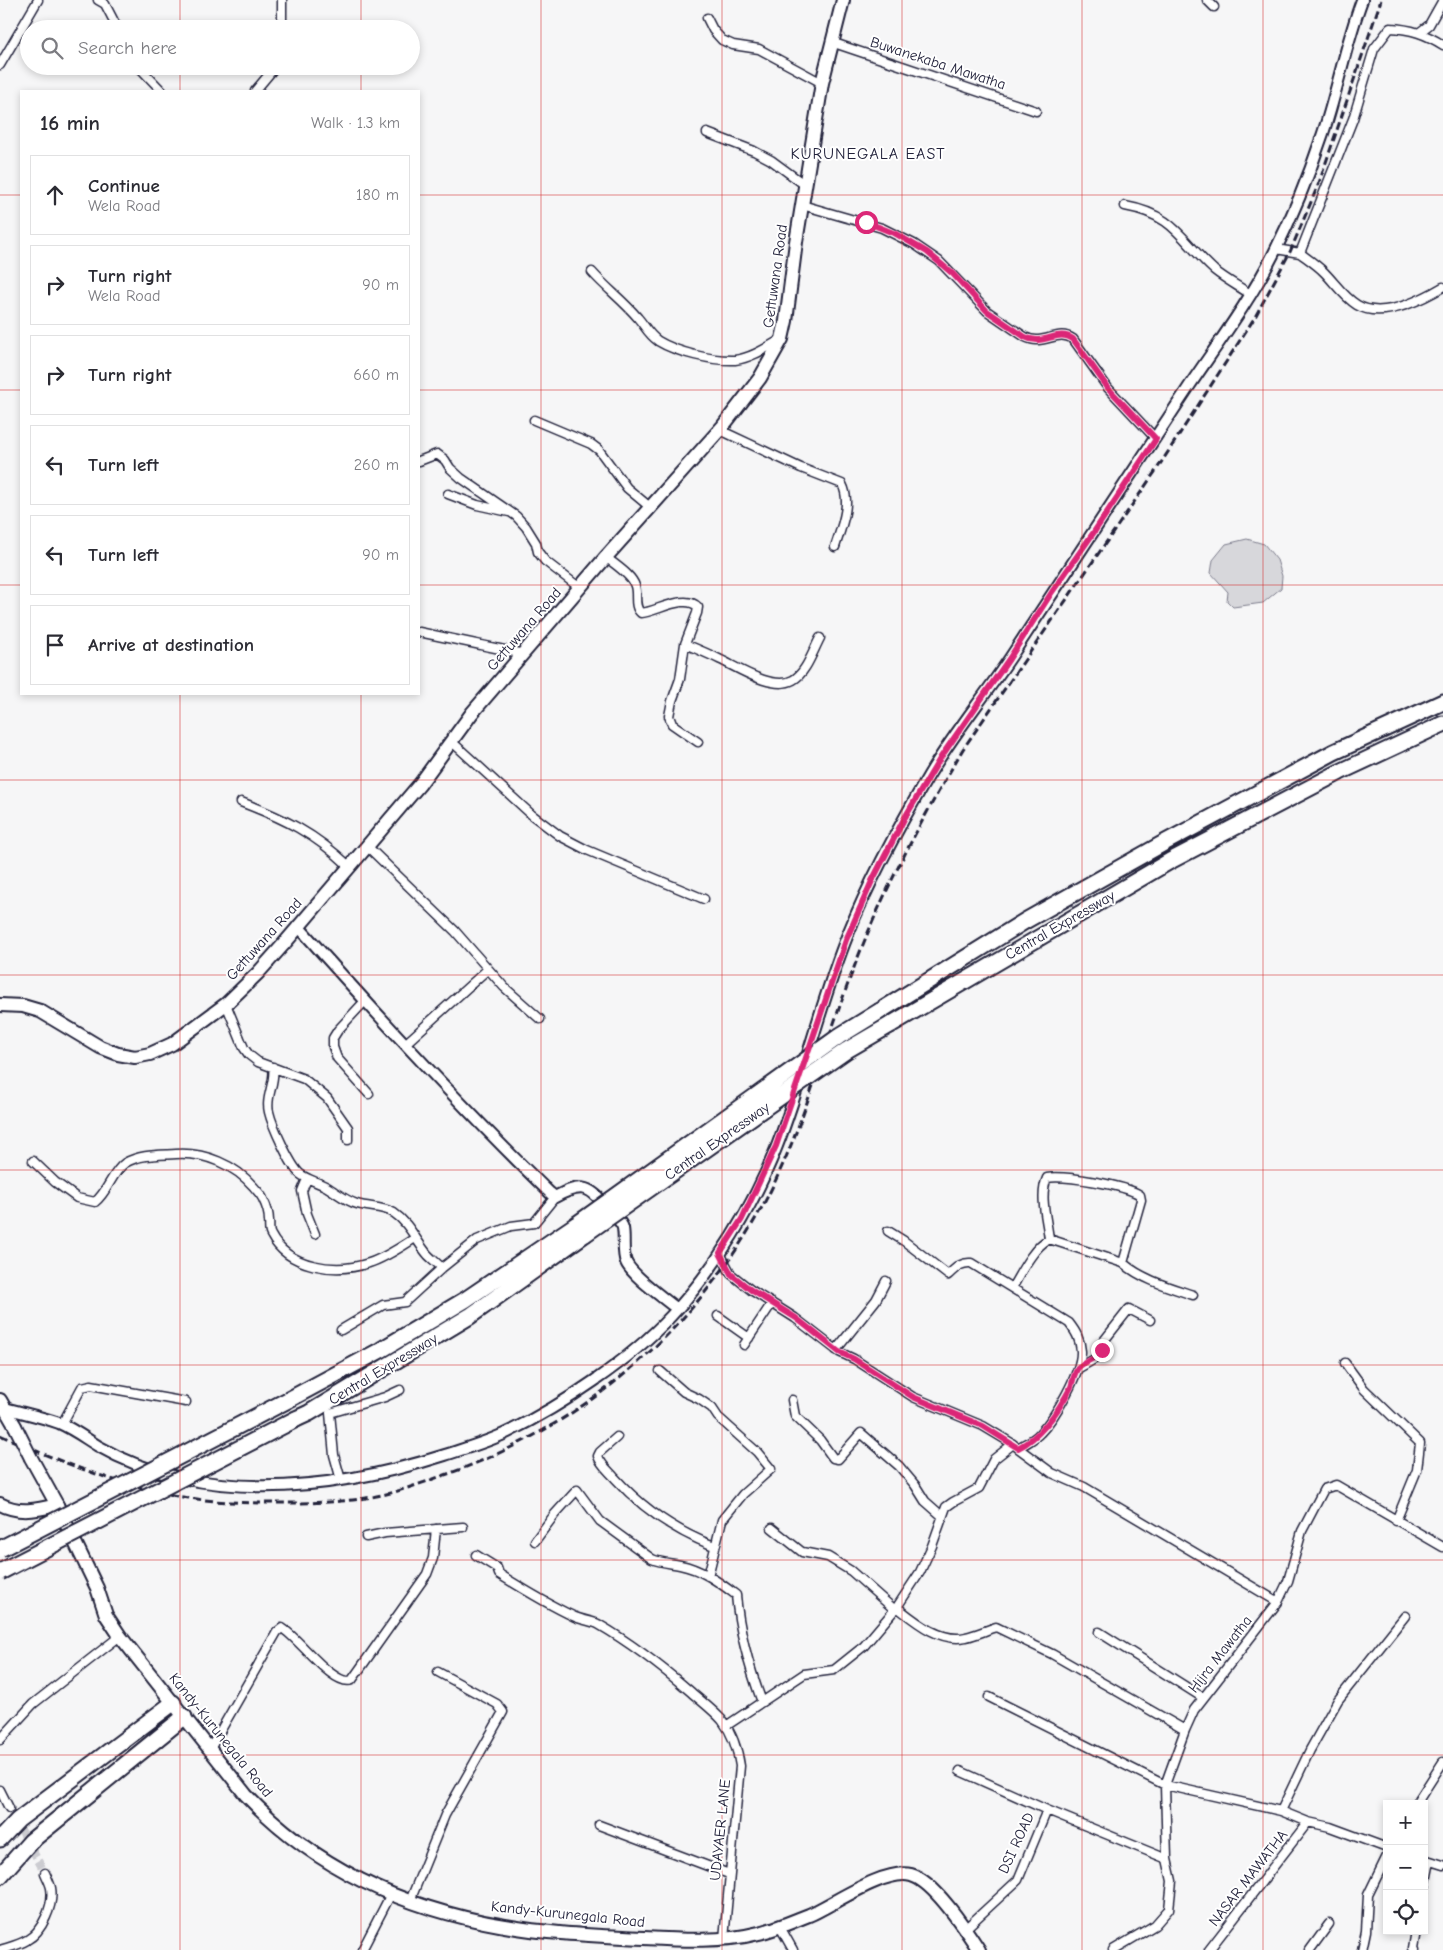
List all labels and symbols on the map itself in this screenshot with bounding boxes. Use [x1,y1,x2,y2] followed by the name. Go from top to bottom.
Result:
[868,33,1008,93] street label: Buwanekaba Mawatha
[790,145,946,163] district label: KURUNEGALA EAST
[855,211,878,234] route start
[759,223,791,329] street label: Gettuwana Road
[483,584,565,674] street label: Gettuwana Road
[1002,886,1118,964] street label: Central Expressway
[222,894,306,984] street label: Gettuwana Road
[661,1098,773,1184] street label: Central Expressway
[325,1329,441,1409] street label: Central Expressway
[1091,1339,1114,1362] route end
[1184,1612,1256,1696] street label: Hijra Mawatha
[165,1669,277,1801] street label: Kandy-Kurunegala Road
[706,1778,734,1882] street label: UDAYAER LANE
[994,1810,1038,1876] street label: DSI ROAD
[1205,1826,1291,1930] street label: NASAR MAWATHA
[490,1897,646,1931] street label: Kandy-Kurunegala Road

